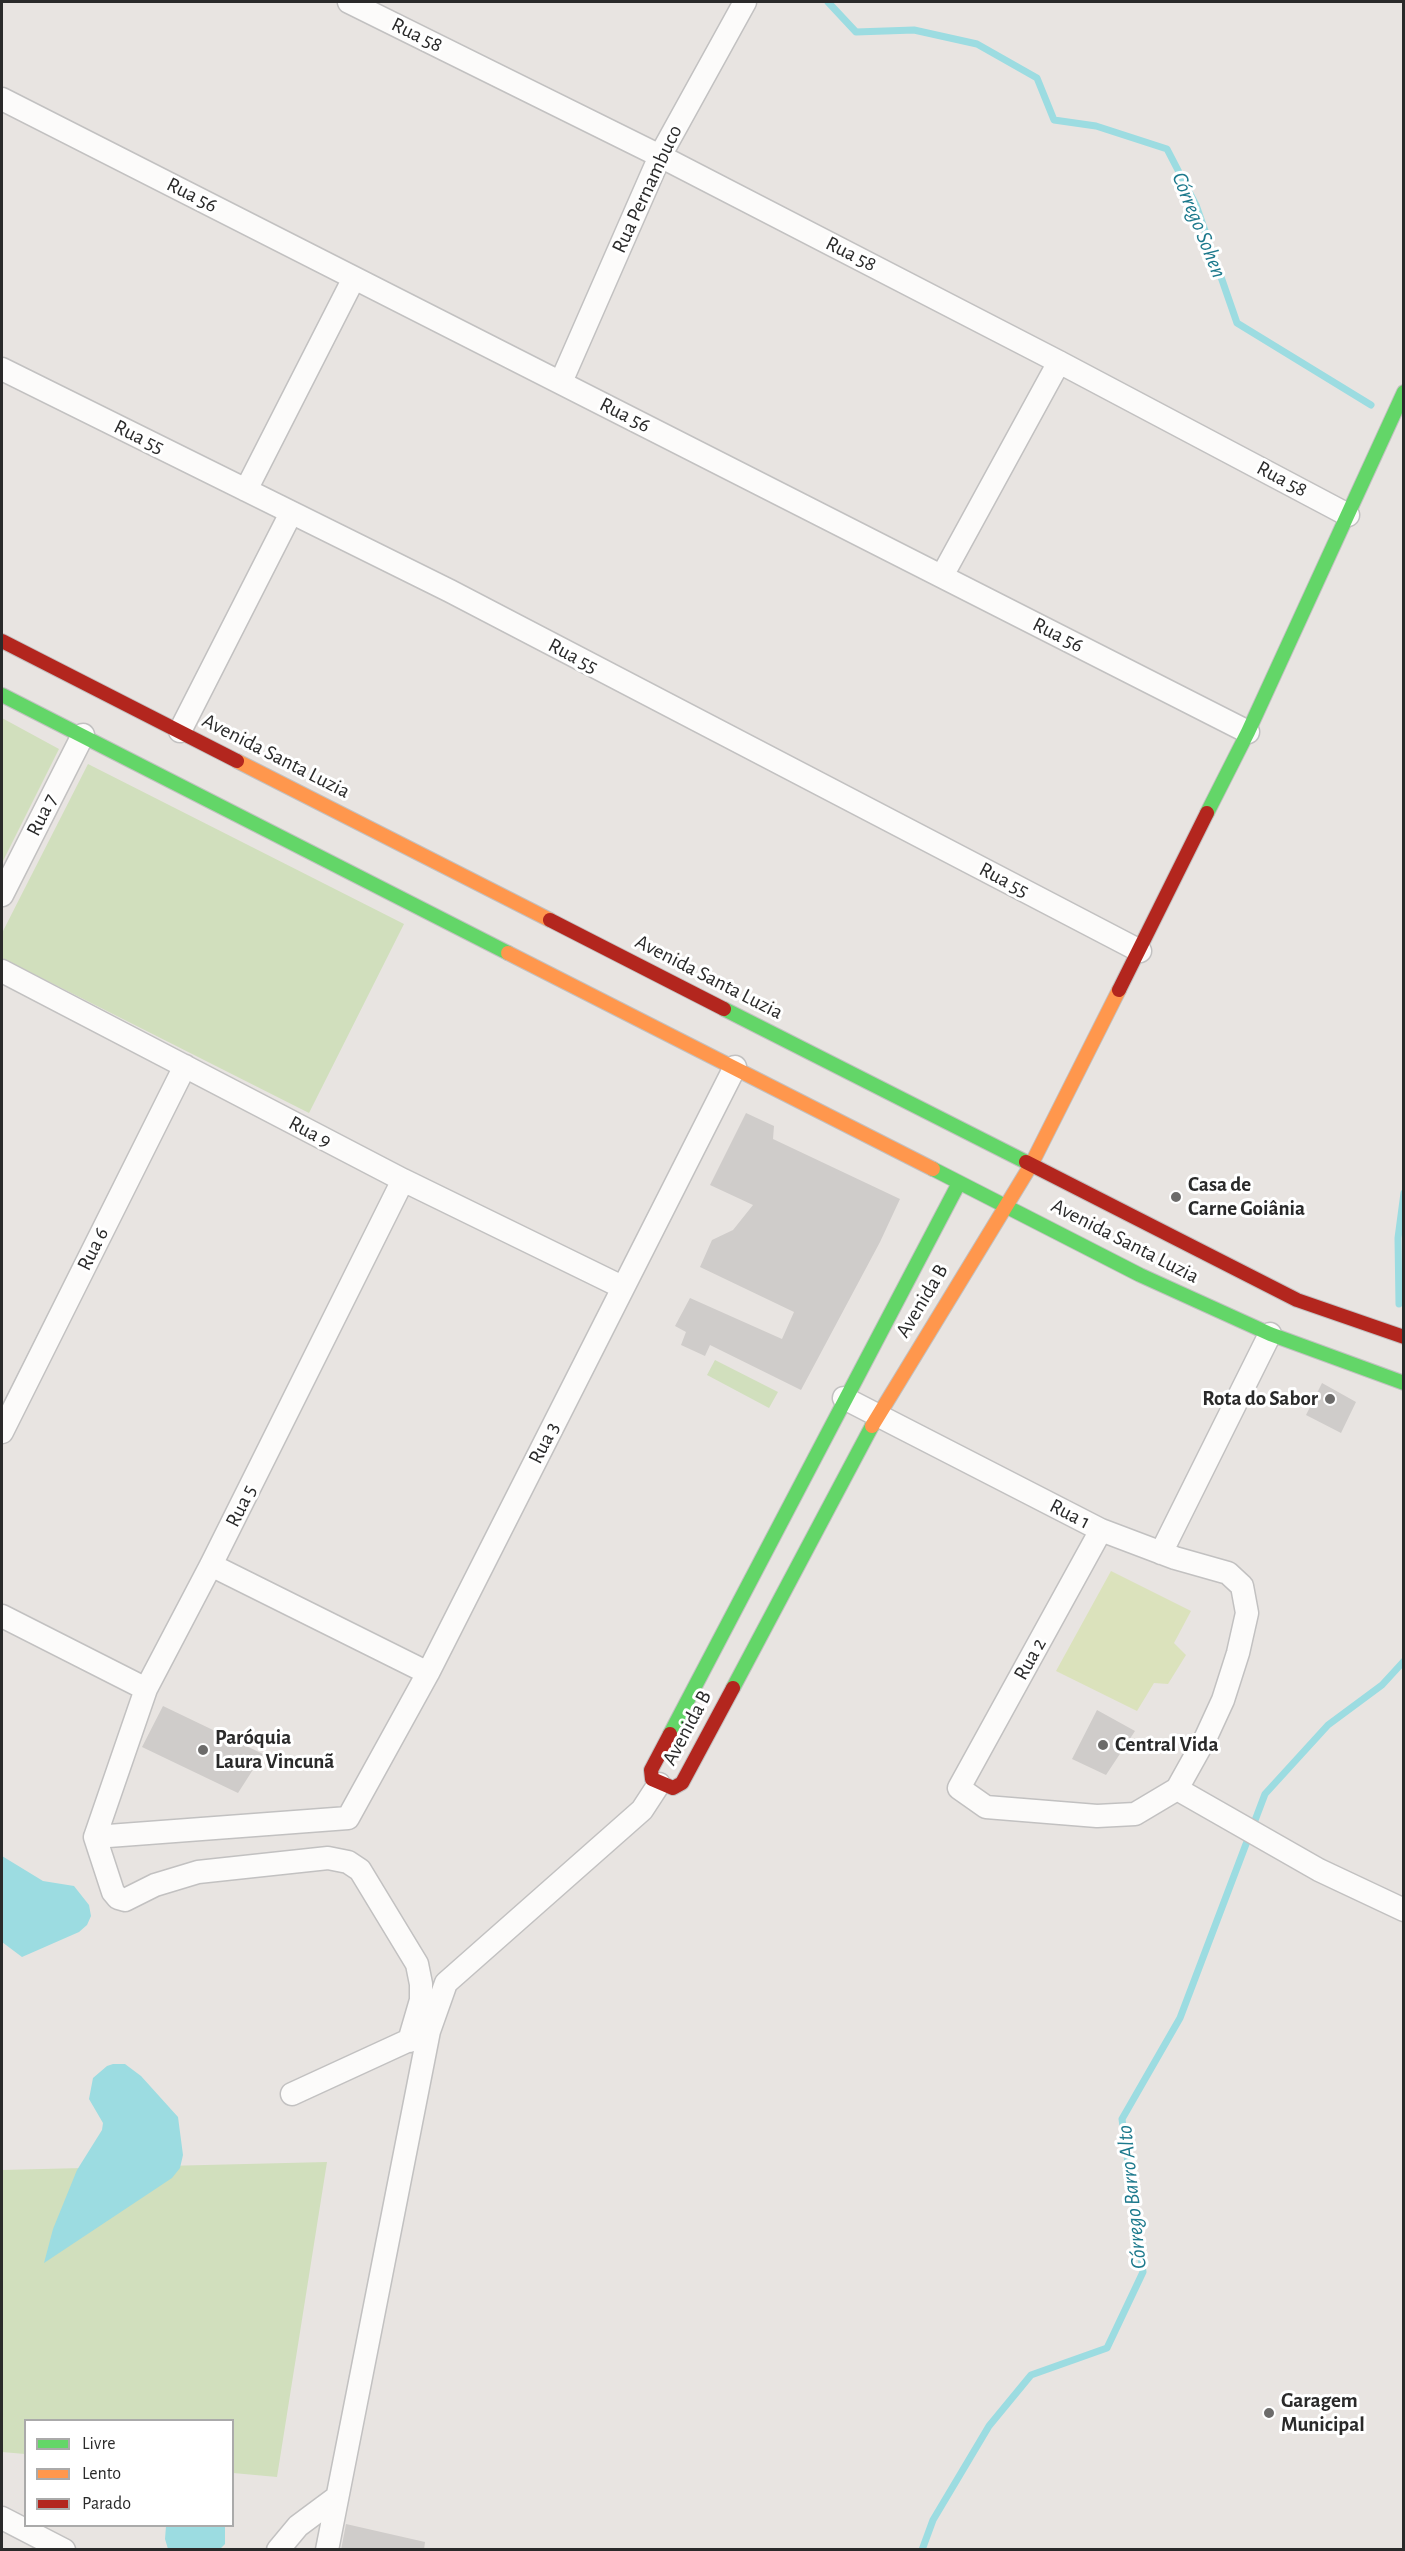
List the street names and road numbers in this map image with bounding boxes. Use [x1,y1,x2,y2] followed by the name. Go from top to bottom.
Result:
[387,12,447,58] street label: Rua 58
[606,121,688,257] street label: Rua Pernambuco
[162,172,222,218] street label: Rua 56
[821,231,881,277] street label: Rua 58
[595,392,655,438] street label: Rua 56
[110,414,168,460] street label: Rua 55
[1252,455,1312,503] street label: Rua 58
[1028,612,1088,658] street label: Rua 56
[544,633,602,679] street label: Rua 55
[198,708,354,804] street label: Avenida Santa Luzia
[21,790,63,840] street label: Rua 7
[975,857,1033,903] street label: Rua 55
[631,929,787,1025] street label: Avenida Santa Luzia
[284,1110,336,1154] street label: Rua 9
[1047,1193,1203,1289] street label: Avenida Santa Luzia
[72,1223,114,1275] street label: Rua 6
[890,1260,954,1342] street label: Avenida B
[523,1418,565,1468] street label: Rua 3
[220,1481,262,1531] street label: Rua 5
[1045,1493,1095,1535] street label: Rua 1
[1008,1633,1052,1685] street label: Rua 2
[657,1686,717,1770] street label: Avenida B

